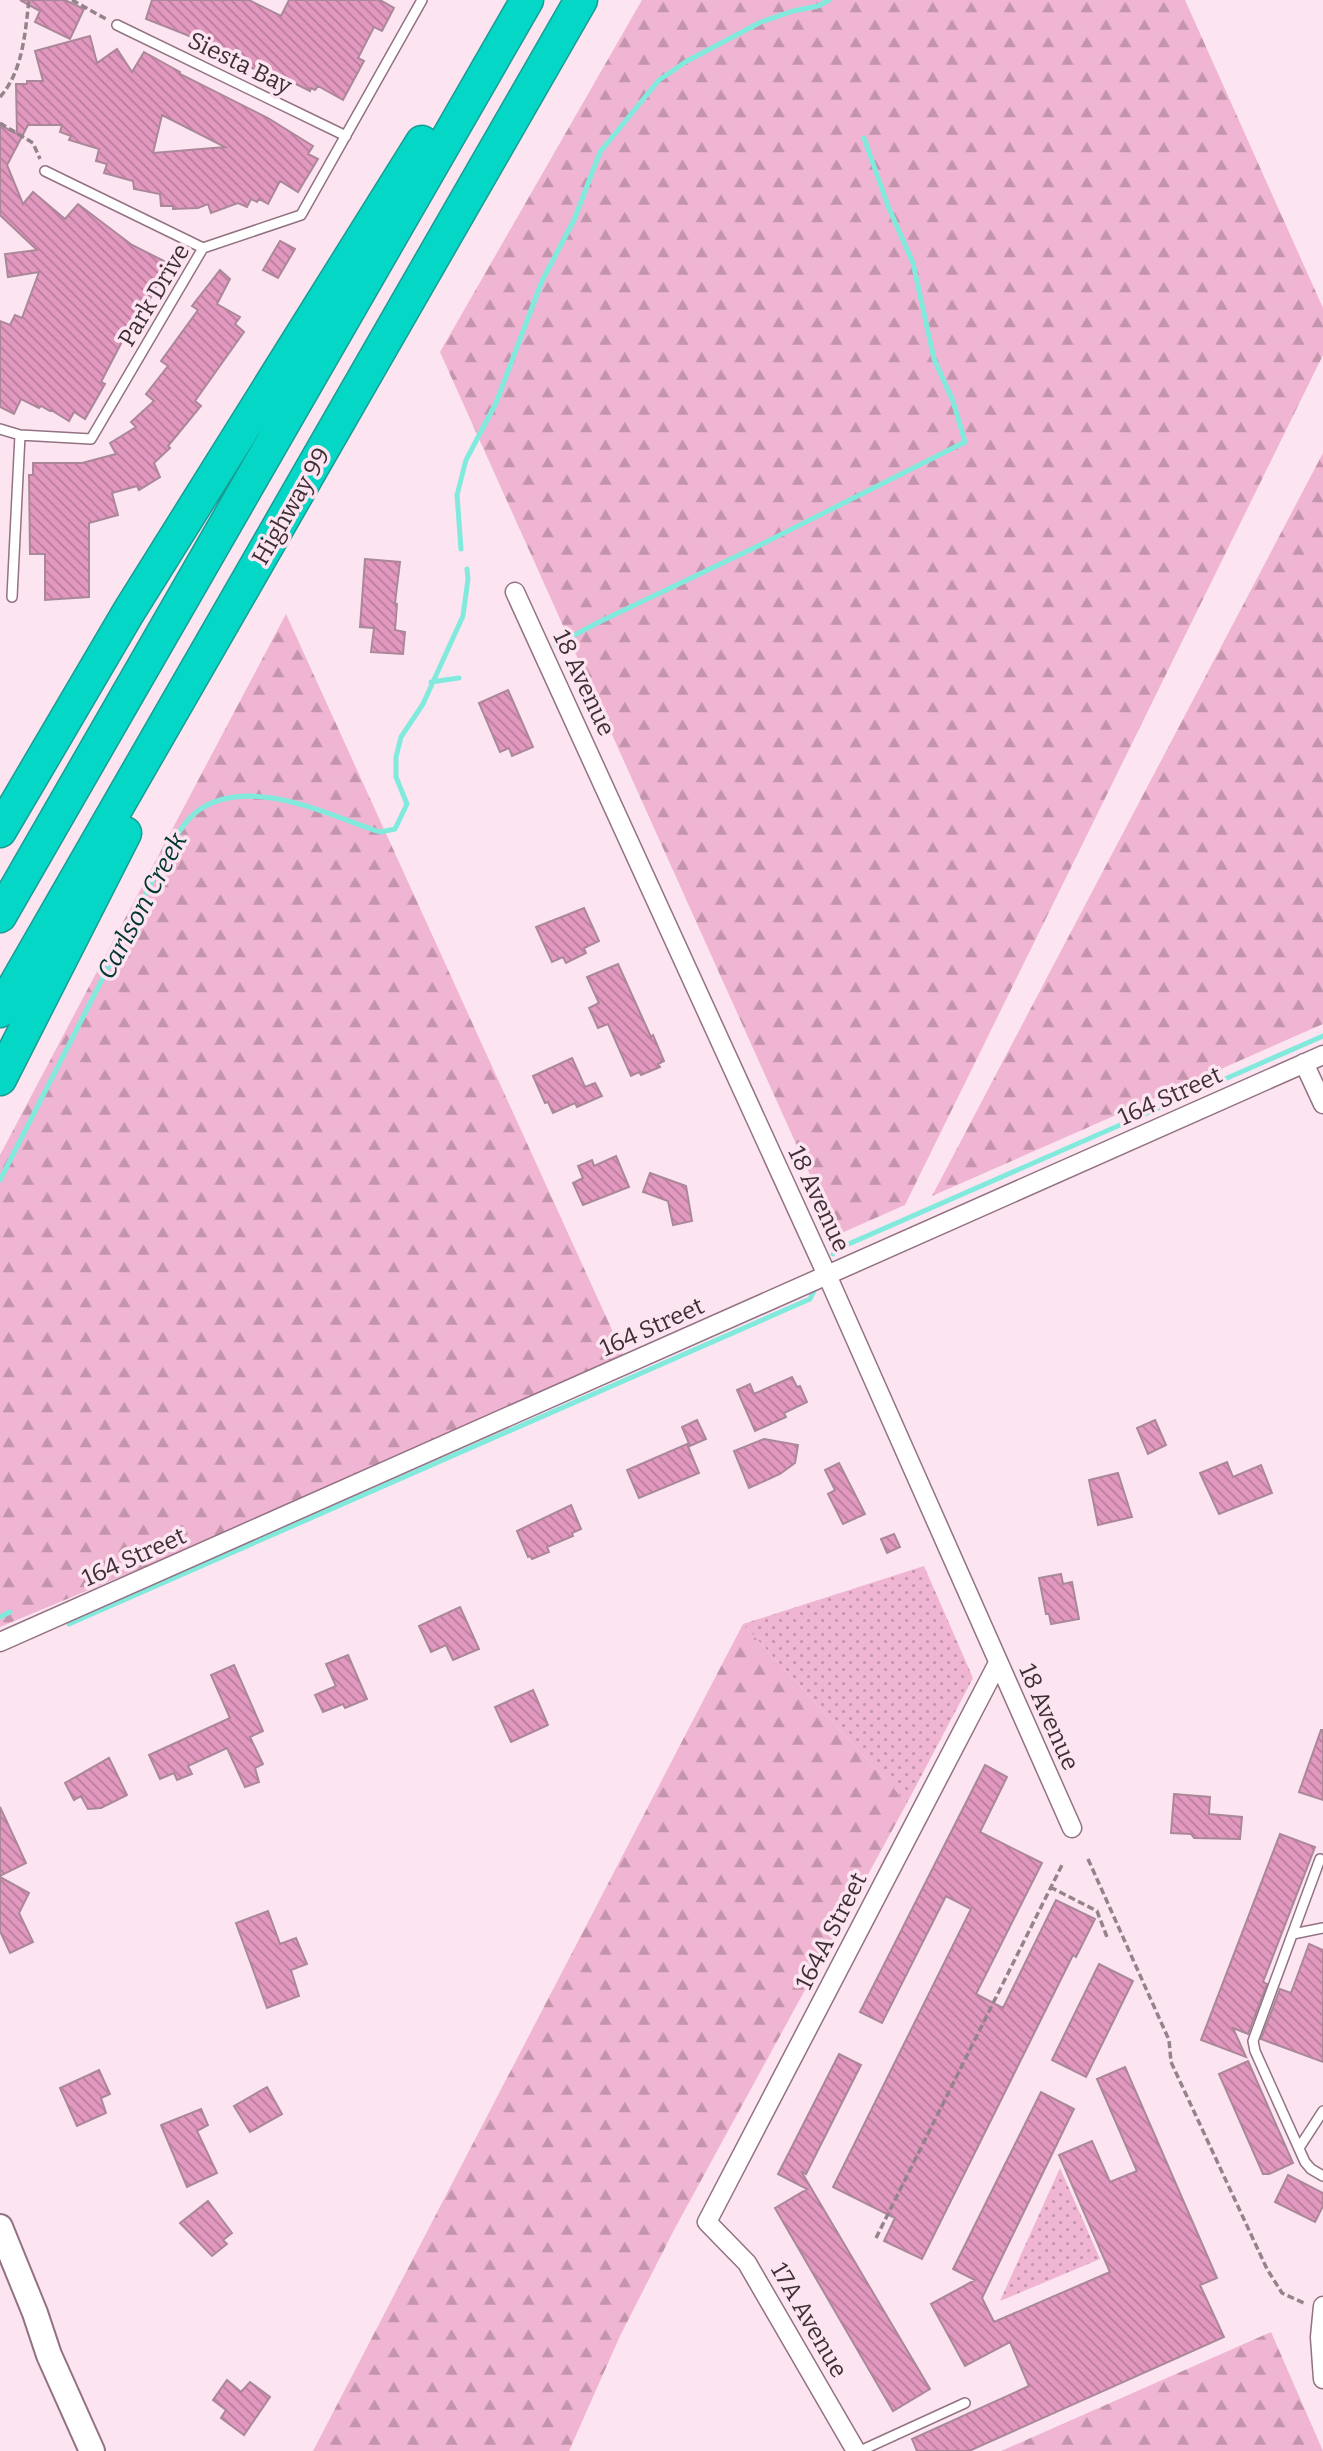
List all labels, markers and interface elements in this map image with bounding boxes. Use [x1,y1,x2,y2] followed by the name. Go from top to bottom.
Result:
[184,26,297,100] street label: Siesta Bay
[112,239,196,351] street label: Park Drive
[246,443,336,569] street label: Highway 99
[547,626,621,740] street label: 18 Avenue
[90,827,194,984] water label: Carlson Creek
[1114,1061,1226,1131] street label: 164 Street
[782,1142,856,1256] street label: 18 Avenue
[596,1292,708,1362] street label: 164 Street
[78,1522,190,1592] street label: 164 Street
[1013,1660,1085,1774] street label: 18 Avenue
[790,1868,873,1994] street label: 164A Street
[765,2258,853,2382] street label: 17A Avenue

